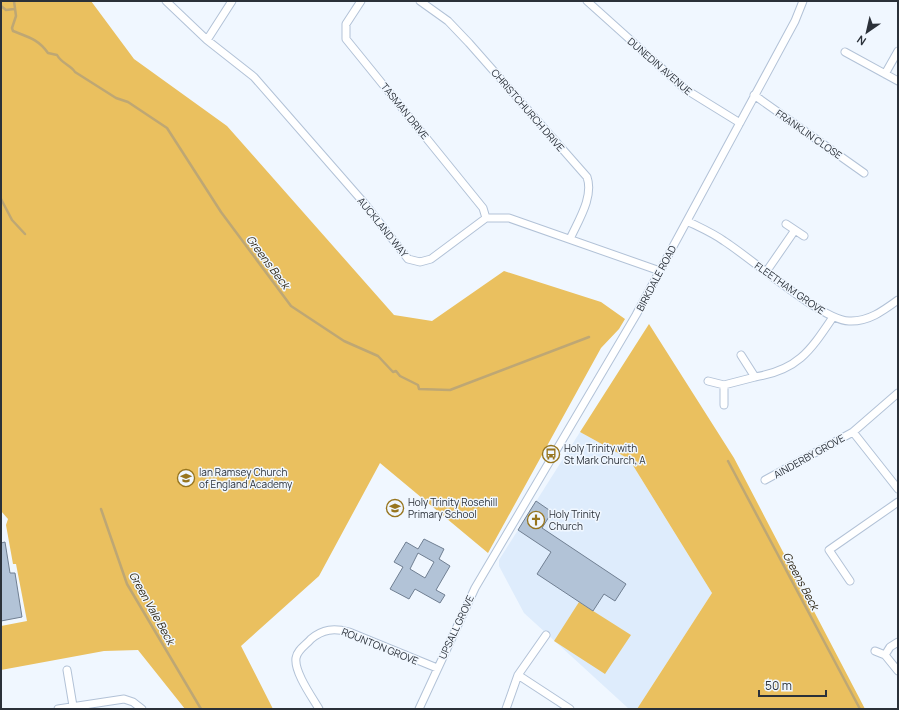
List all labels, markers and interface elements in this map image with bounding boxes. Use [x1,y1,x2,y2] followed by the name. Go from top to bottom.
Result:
[847,12,887,52] north arrow
[854,32,869,49] text: N
[625,34,695,98] street label: DUNEDIN AVENUE
[488,66,568,154] street label: CHRISTCHURCH DRIVE
[378,80,432,142] street label: TASMAN DRIVE
[773,106,845,162] street label: FRANKLIN CLOSE
[355,194,412,260] street label: AUCKLAND WAY
[243,232,294,293] water label: Greens Beck
[633,242,679,313] street label: BIRKDALE ROAD
[752,258,828,318] street label: FLEETHAM GROVE
[771,431,847,481] street label: AINDERBY GROVE
[564,441,646,467] place label: Holy Trinity with St Mark Church, A
[541,444,561,464] bus stop icon: Holy Trinity with St Mark Church, A
[199,465,293,491] place label: Ian Ramsey Church of England Academy
[176,468,196,488] school or university icon: Ian Ramsey Church of England Academy
[408,495,497,521] place label: Holy Trinity Rosehill Primary School
[385,498,405,518] school or university icon: Holy Trinity Rosehill Primary School
[549,507,601,533] place label: Holy Trinity Church
[526,510,546,530] church icon: Holy Trinity Church
[780,549,824,614] water label: Greens Beck
[126,569,179,648] water label: Green Vale Beck
[435,592,477,661] street label: UPSALL GROVE
[340,624,421,668] street label: ROUNTON GROVE
[759,672,826,698] scale bar
[765,677,792,694] text: 50 m

